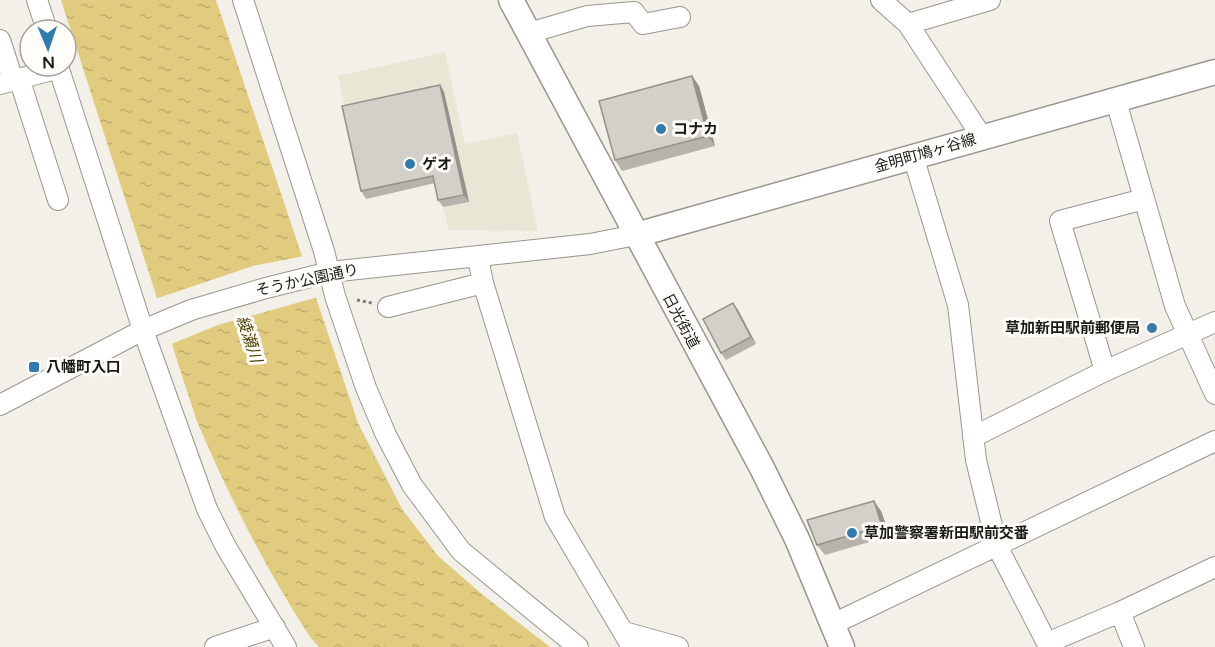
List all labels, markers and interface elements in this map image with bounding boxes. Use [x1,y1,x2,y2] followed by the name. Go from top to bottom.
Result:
[18,18,78,78] north arrow
[42,52,55,72] text: N
[673,120,718,138] place label: コナカ
[654,122,668,136] marker: コナカ
[872,130,978,176] street label: 金明町鳩ヶ谷線
[422,155,452,173] place label: ゲオ
[403,157,417,171] marker: ゲオ
[254,260,360,300] street label: そうか公園通り
[659,290,703,352] street label: 日光街道
[232,313,267,367] water label: 綾瀬川
[1005,319,1140,337] place label: 草加新田駅前郵便局
[1145,321,1159,335] marker: 草加新田駅前郵便局
[46,358,121,376] place label: 八幡町入口
[27,360,41,374] marker: 八幡町入口
[864,524,1029,542] place label: 草加警察署新田駅前交番
[845,526,859,540] marker: 草加警察署新田駅前交番

